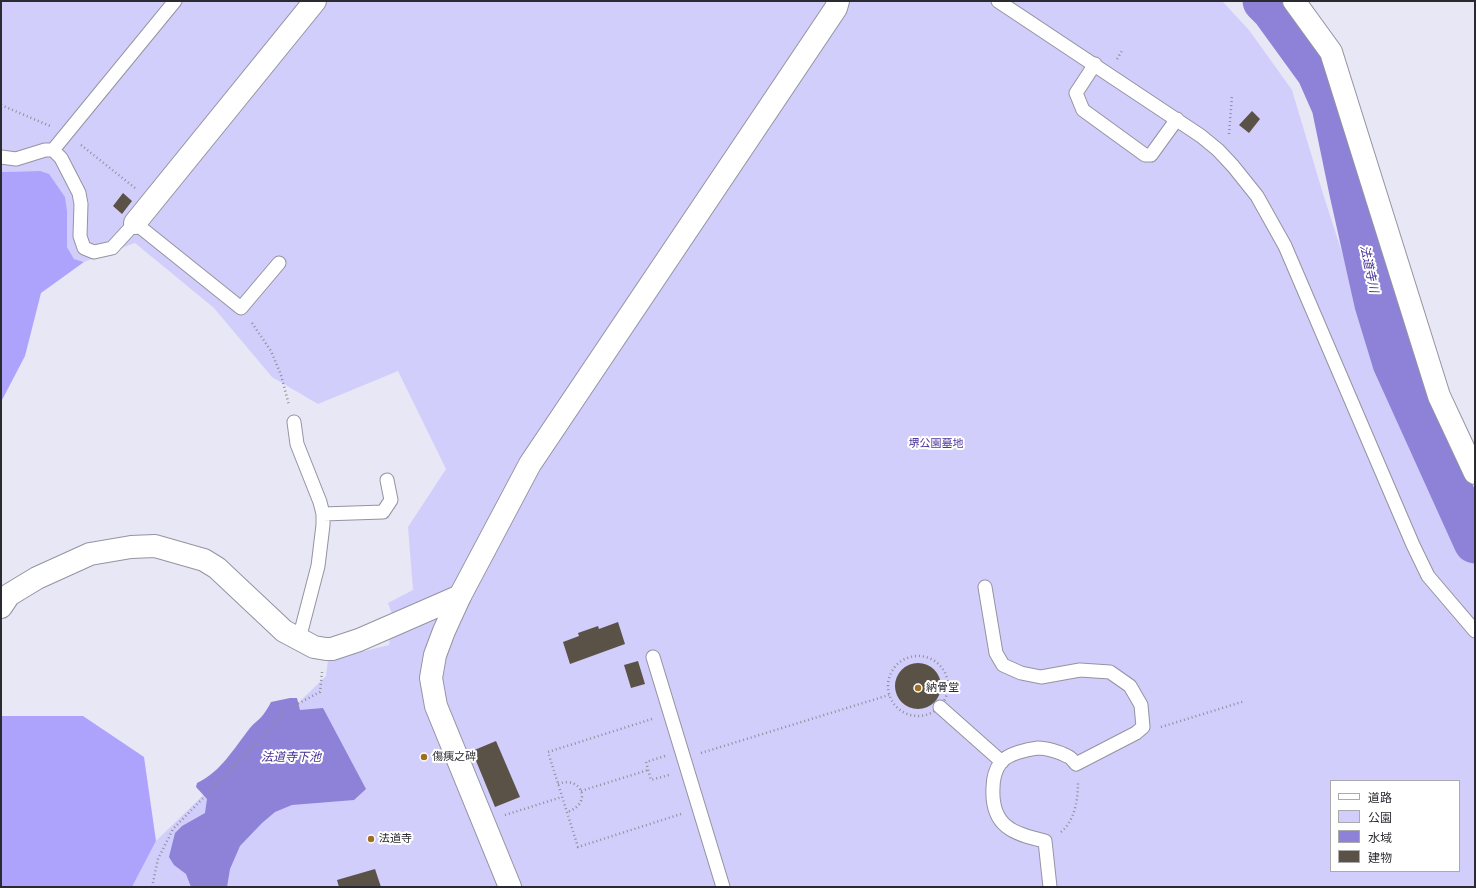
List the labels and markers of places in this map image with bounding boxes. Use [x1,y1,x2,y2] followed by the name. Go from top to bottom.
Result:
[926,681,959,695] place label: 納骨堂
[913,683,923,693] marker: 納骨堂
[432,750,476,764] place label: 傷痍之碑
[419,752,429,762] marker: 傷痍之碑
[379,832,412,846] place label: 法道寺
[366,834,376,844] marker: 法道寺

